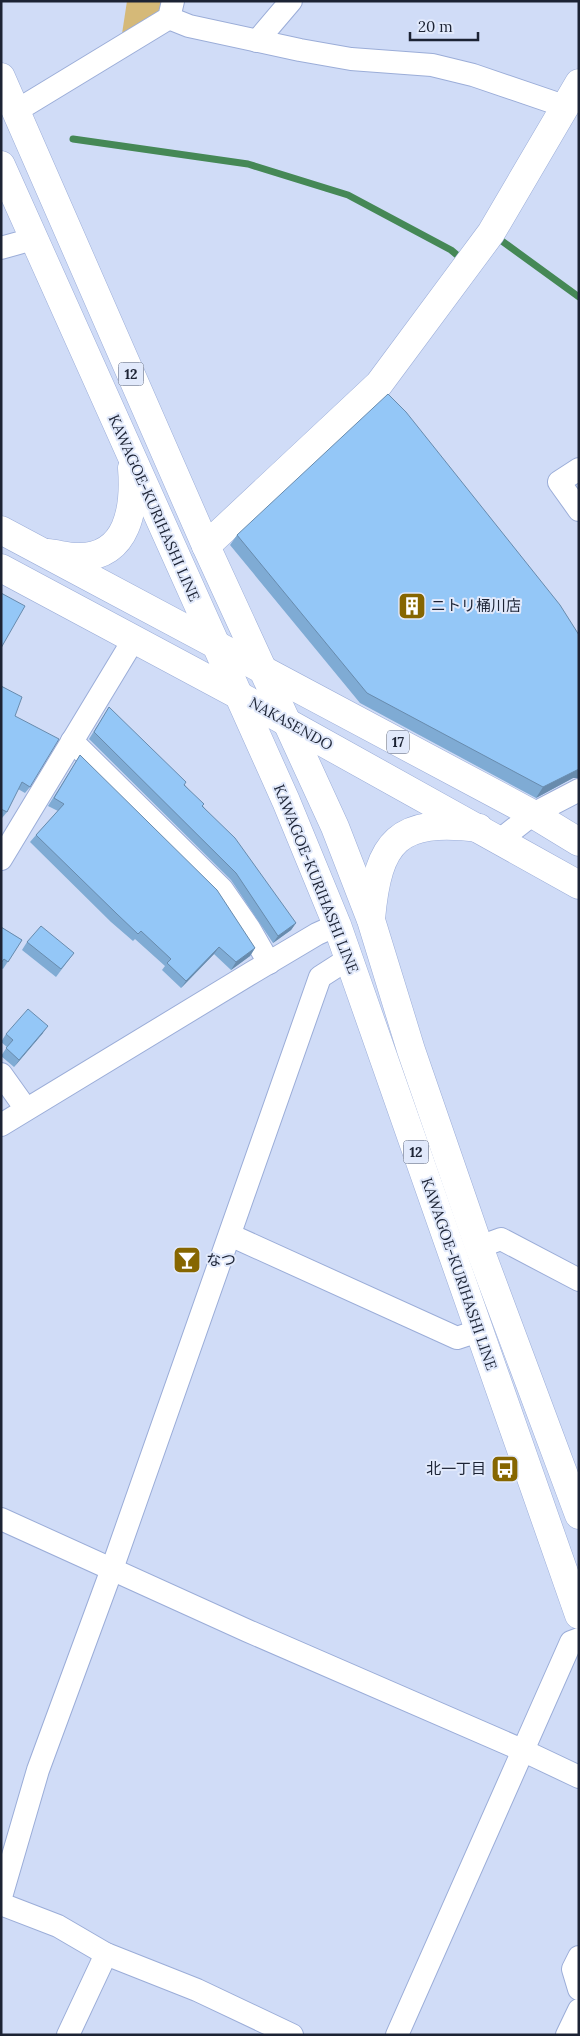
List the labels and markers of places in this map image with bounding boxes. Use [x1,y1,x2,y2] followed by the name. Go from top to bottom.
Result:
[397,591,427,621] building icon: ニトリ桶川店
[431,596,521,615] place label: ニトリ桶川店
[172,1245,202,1275] bar icon: なつ
[206,1250,236,1269] place label: なつ
[490,1454,520,1484] bus stop icon: 北一丁目
[426,1459,486,1478] place label: 北一丁目

